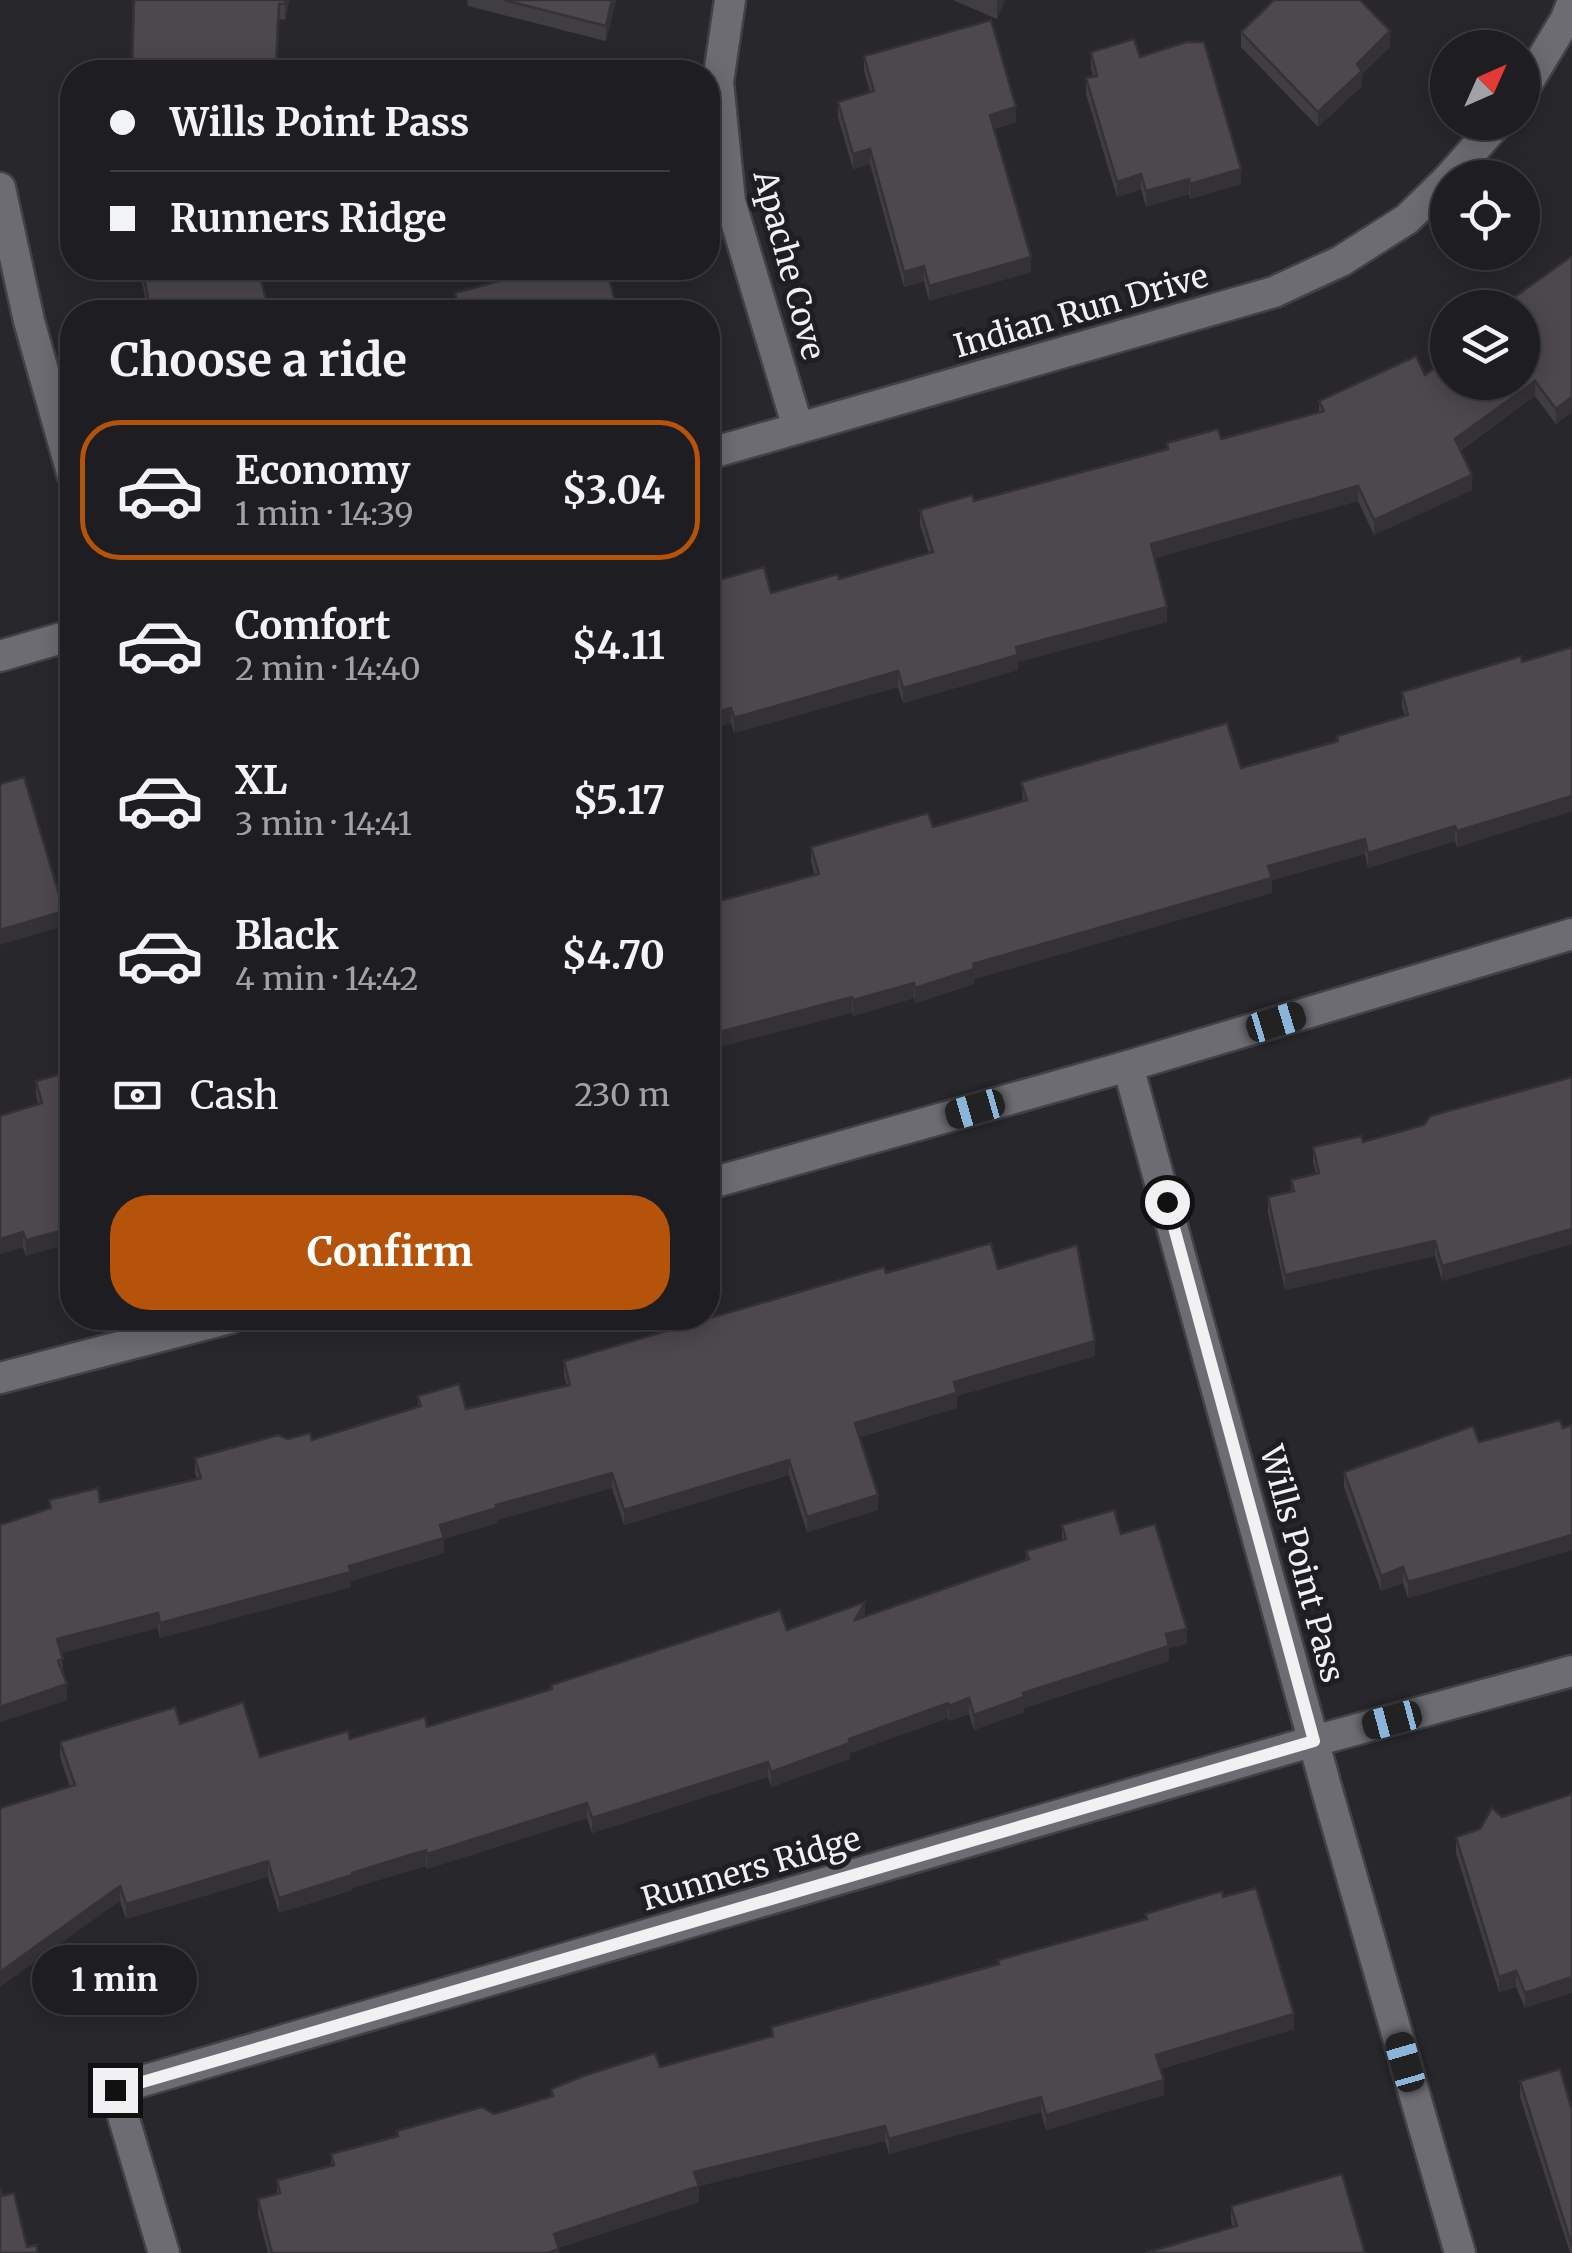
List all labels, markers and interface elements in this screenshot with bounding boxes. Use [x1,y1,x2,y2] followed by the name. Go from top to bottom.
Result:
[1430,30,1540,140] north arrow
[1430,30,1540,400] map controls
[170,99,469,146] text: Wills Point Pass
[1430,160,1540,270] button: locate
[744,165,833,364] street label: Apache Cove
[170,195,447,242] text: Runners Ridge
[950,256,1212,366] street label: Indian Run Drive
[1430,290,1540,400] button: layers
[110,332,407,388] text: Choose a ride
[115,445,205,535] icon: car
[235,447,410,494] text: Economy
[562,467,665,514] text: $3.04
[235,494,414,534] text: 1 min · 14:39
[115,600,205,690] icon: car
[235,602,391,649] text: Comfort
[572,622,665,669] text: $4.11
[235,649,421,689] text: 2 min · 14:40
[115,755,205,845] icon: car
[235,757,287,804] text: XL
[573,777,665,824] text: $5.17
[235,804,412,844] text: 3 min · 14:41
[115,910,205,1000] icon: car
[235,912,339,959] text: Black
[562,932,665,979] text: $4.70
[235,959,419,999] text: 4 min · 14:42
[1243,999,1309,1045] car
[110,1068,165,1123] icon: cash
[190,1072,279,1119] text: Cash
[574,1075,670,1115] text: 230 m
[942,1086,1008,1132] car
[1145,1180,1190,1225] route start
[110,1195,670,1310] button: Confirm
[1251,1440,1353,1687] street label: Wills Point Pass
[1359,1698,1425,1742] car
[637,1819,865,1919] street label: Runners Ridge
[32,1945,198,2015] callout: 1 min
[71,1960,158,2000] text: 1 min
[1382,2029,1428,2095] car
[93,2068,138,2113] route end

